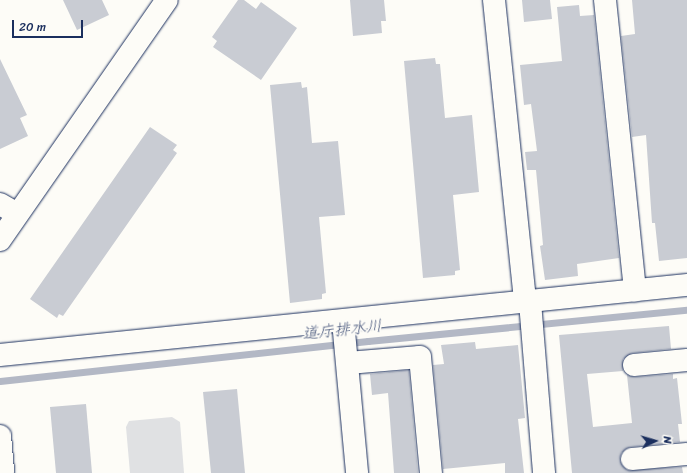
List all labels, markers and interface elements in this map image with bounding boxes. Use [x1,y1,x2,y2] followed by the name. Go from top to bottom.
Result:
[14,12,85,38] scale bar
[19,16,46,38] text: 20 m
[301,316,383,344] water label: 道庁排水川
[635,421,675,461] north arrow
[658,435,677,445] text: N

